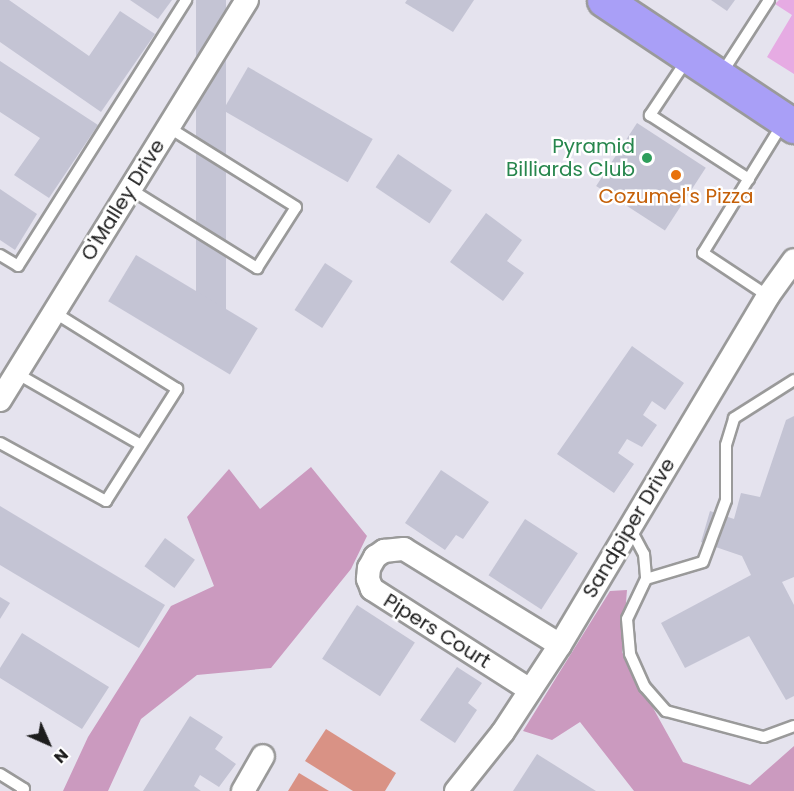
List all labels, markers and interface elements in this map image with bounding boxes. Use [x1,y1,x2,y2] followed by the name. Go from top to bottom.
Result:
[506,134,635,181] place label: Pyramid Billiards Club
[76,135,170,265] street label: O'Malley Drive
[640,151,654,165] marker: Pyramid Billiards Club
[669,168,683,182] marker: Cozumel's Pizza
[598,184,754,208] place label: Cozumel's Pizza
[578,454,680,602] street label: Sandpiper Drive
[379,589,495,673] street label: Pipers Court
[18,713,78,773] north arrow
[49,744,73,768] text: N

